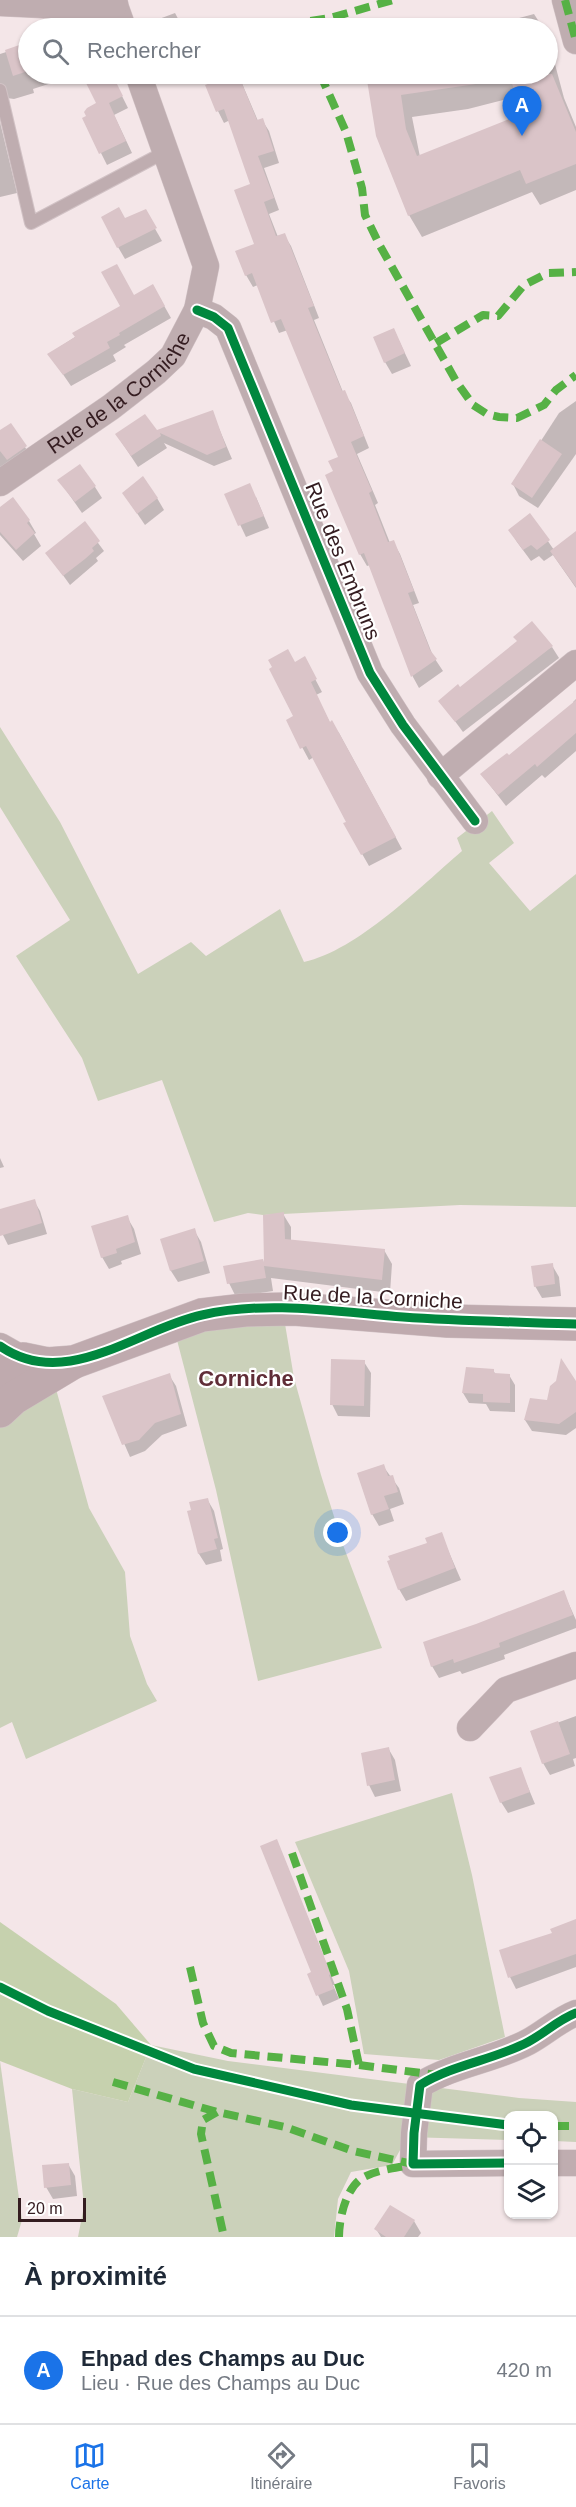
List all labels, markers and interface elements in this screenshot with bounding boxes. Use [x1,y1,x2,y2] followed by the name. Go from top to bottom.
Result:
[18,18,558,84] search box
[39,35,72,68] icon: search
[87,38,201,63] text: Rechercher
[502,86,542,136] pin: A
[43,328,194,458] street label: Rue de la Corniche
[301,479,386,643] street label: Rue des Embruns
[283,1280,463,1313] street label: Rue de la Corniche
[198,1366,294,1391] district label: Corniche
[323,1518,352,1547] your location
[504,2111,558,2219] map controls
[504,2111,558,2165] button: locate
[504,2165,558,2219] button: layers
[18,2195,86,2222] scale bar
[27,2200,63,2217] text: 20 m
[24,2261,167,2291] text: À proximité
[81,2346,365,2371] text: Ehpad des Champs au Duc
[36,2359,51,2381] text: A
[496,2359,552,2381] text: 420 m
[81,2372,360,2394] text: Lieu · Rue des Champs au Duc
[70,2439,109,2493] tab: Carte
[250,2439,312,2493] tab: Itinéraire
[453,2439,506,2493] tab: Favoris

